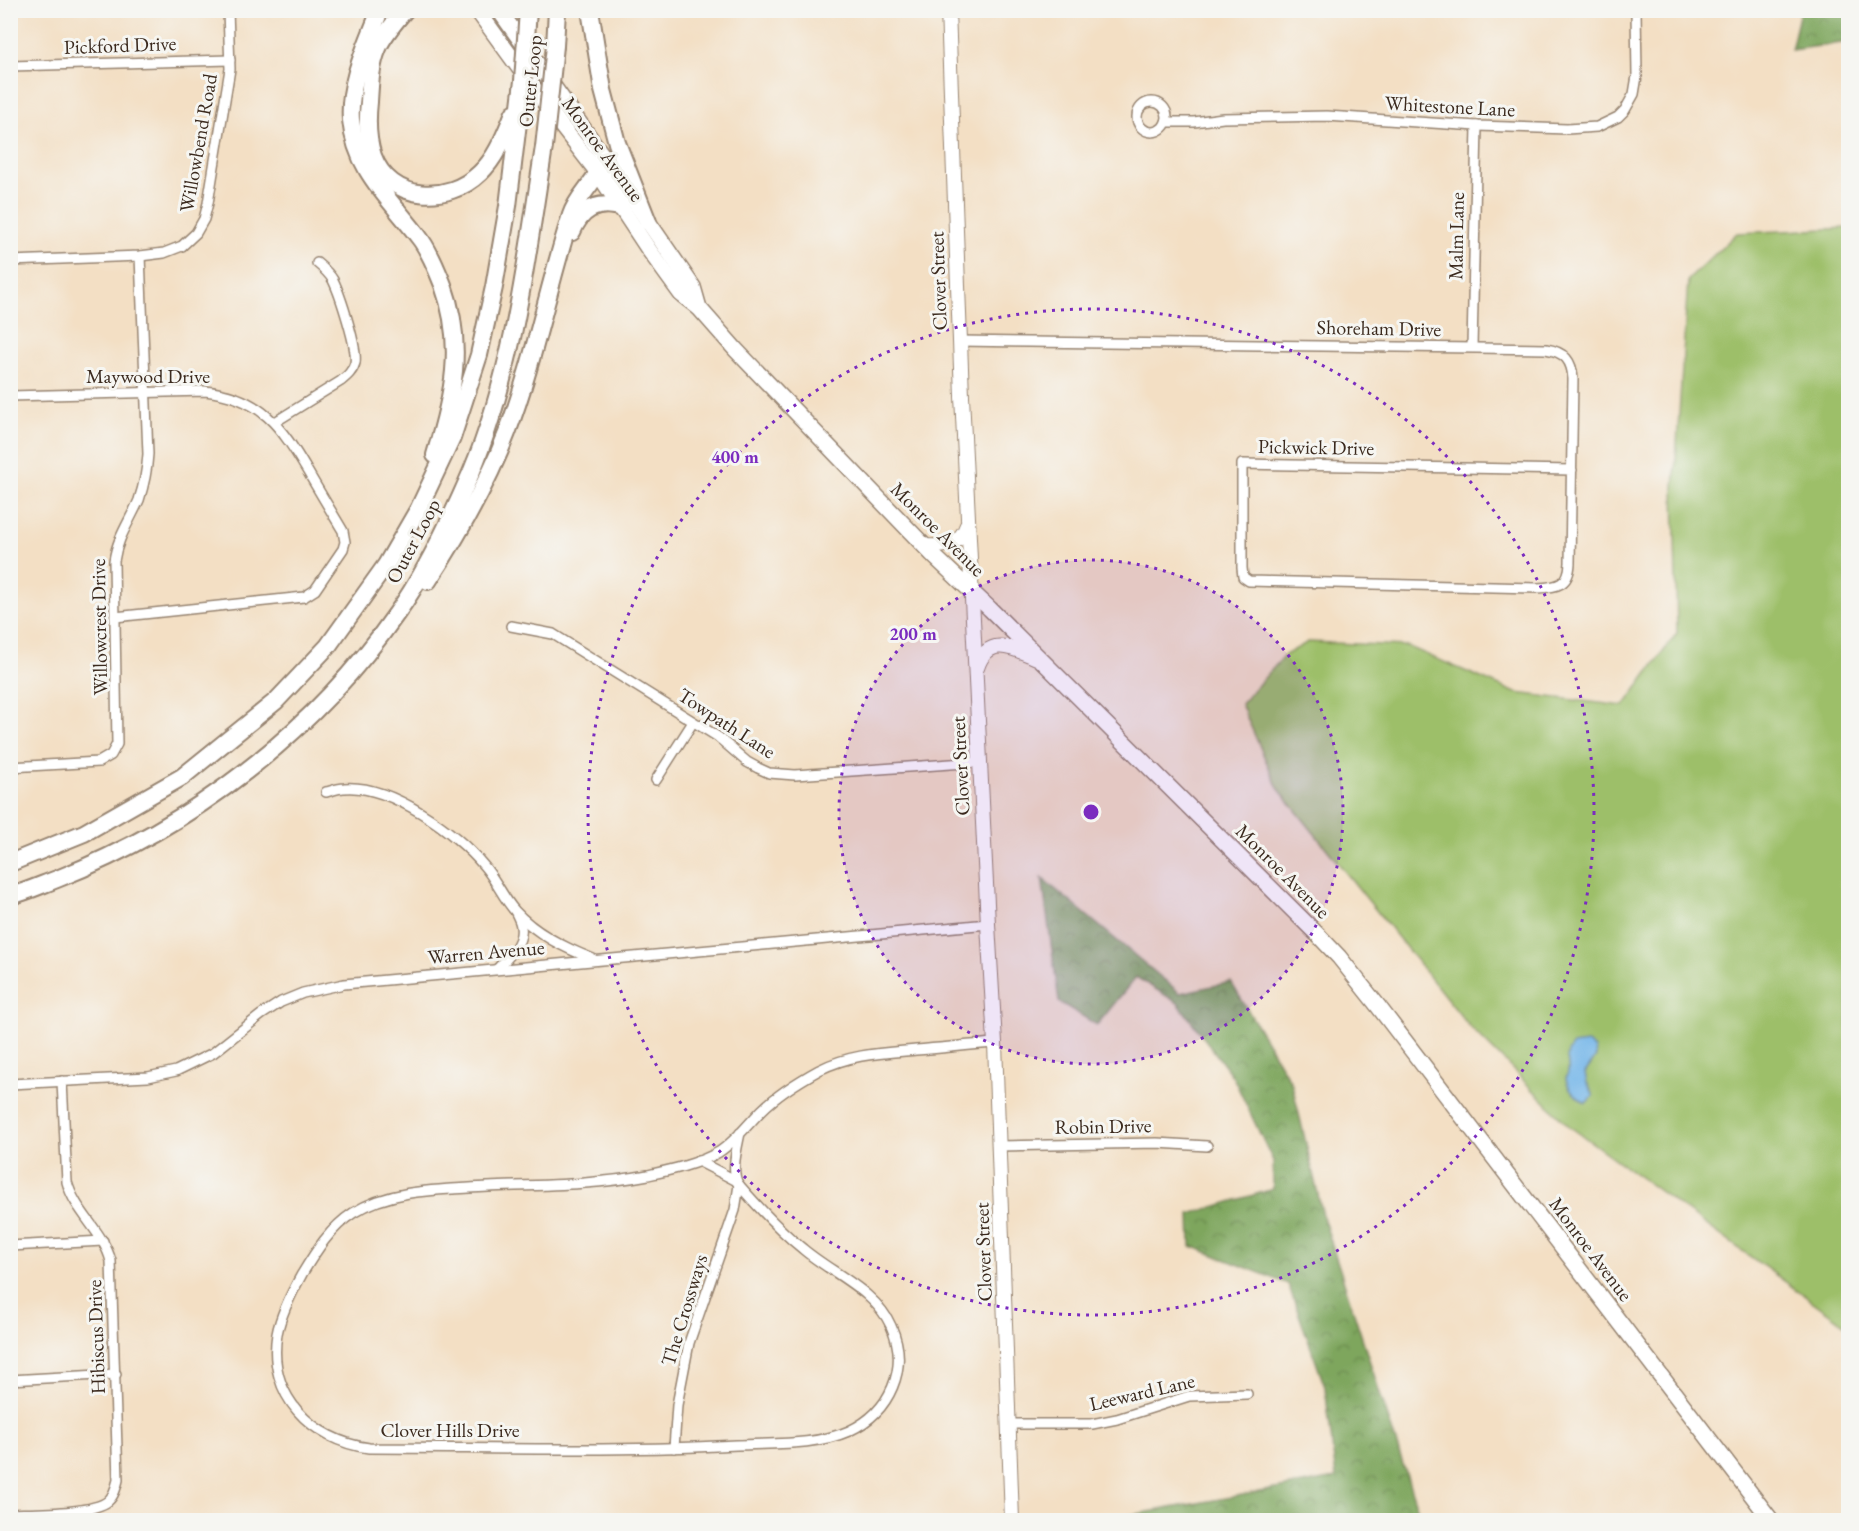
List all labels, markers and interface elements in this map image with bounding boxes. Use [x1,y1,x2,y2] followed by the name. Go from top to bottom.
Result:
[63,30,177,60] street label: Pickford Drive
[512,34,548,128] street label: Outer Loop
[173,71,223,214] street label: Willowbend Road
[1384,90,1516,122] street label: Whitestone Lane
[556,91,650,207] street label: Monroe Avenue
[1442,192,1470,280] street label: Malm Lane
[923,230,953,331] street label: Clover Street
[1317,314,1442,342] street label: Shoreham Drive
[86,363,210,389] street label: Maywood Drive
[1258,433,1375,461] street label: Pickwick Drive
[711,445,759,468] text: 400 m
[885,476,991,582] street label: Monroe Avenue
[380,494,446,588] street label: Outer Loop
[85,558,113,696] street label: Willowcrest Drive
[889,622,937,645] text: 200 m
[673,682,781,764] street label: Towpath Lane
[944,715,976,816] street label: Clover Street
[1081,802,1101,822] centre of rings
[1230,818,1336,924] street label: Monroe Avenue
[426,934,546,970] street label: Warren Avenue
[1054,1112,1152,1140] street label: Robin Drive
[1543,1192,1639,1306] street label: Monroe Avenue
[968,1201,998,1302] street label: Clover Street
[655,1251,713,1369] street label: The Crossways
[81,1279,111,1395] street label: Hibiscus Drive
[1087,1367,1197,1417] street label: Leeward Lane
[380,1417,520,1443] street label: Clover Hills Drive

